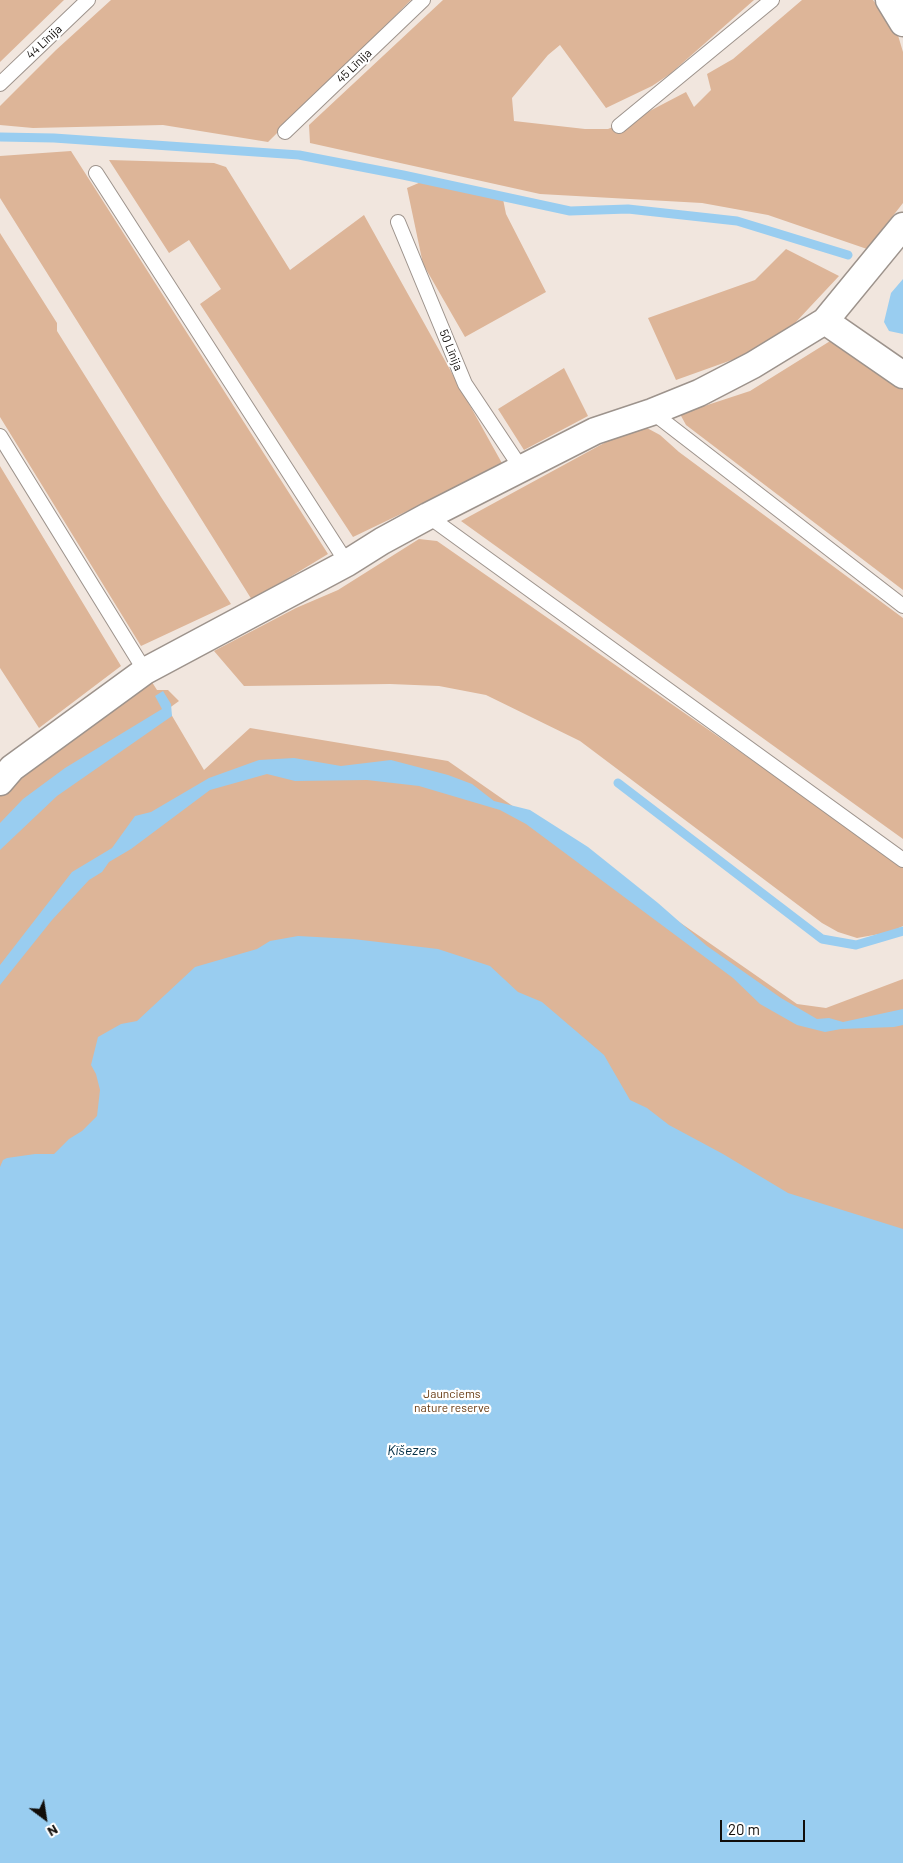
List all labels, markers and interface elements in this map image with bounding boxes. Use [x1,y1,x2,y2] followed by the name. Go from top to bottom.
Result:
[23,22,65,62] street label: 44 Līnija
[333,46,375,86] street label: 45 Līnija
[436,327,466,373] street label: 50 Līnija
[414,1387,490,1415] park label: Jaunciems nature reserve
[387,1442,437,1458] water label: Ķīšezers
[20,1793,70,1843] north arrow
[723,1810,808,1842] scale bar
[728,1820,760,1838] text: 20 m
[45,1822,61,1841] text: N

